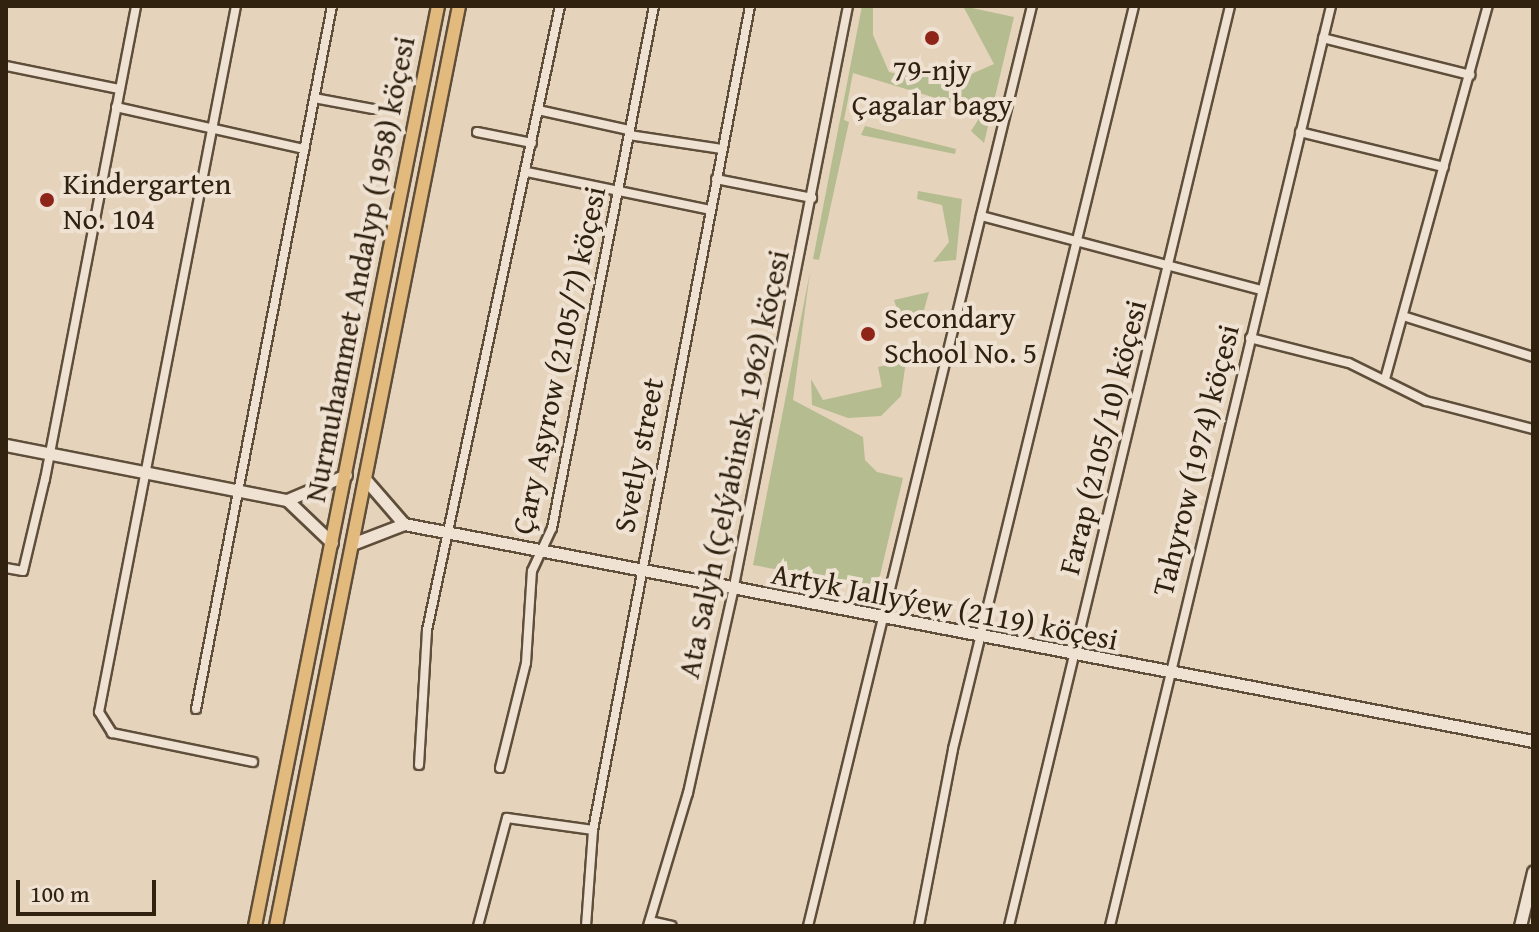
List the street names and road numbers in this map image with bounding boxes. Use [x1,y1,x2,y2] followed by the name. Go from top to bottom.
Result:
[296,33,422,505] street label: Nurmuhammet Andalyp (1958) köçesi
[504,183,612,537] street label: Çary Aşyrow (2105/7) köçesi
[670,247,796,681] street label: Ata Salyh (Çelýabinsk, 1962) köçesi
[1050,296,1154,578] street label: Farap (2105/10) köçesi
[1144,321,1246,599] street label: Tahyrow (1974) köçesi
[605,375,671,535] street label: Svetly street
[769,555,1121,657] street label: Artyk Jallyýew (2119) köçesi

